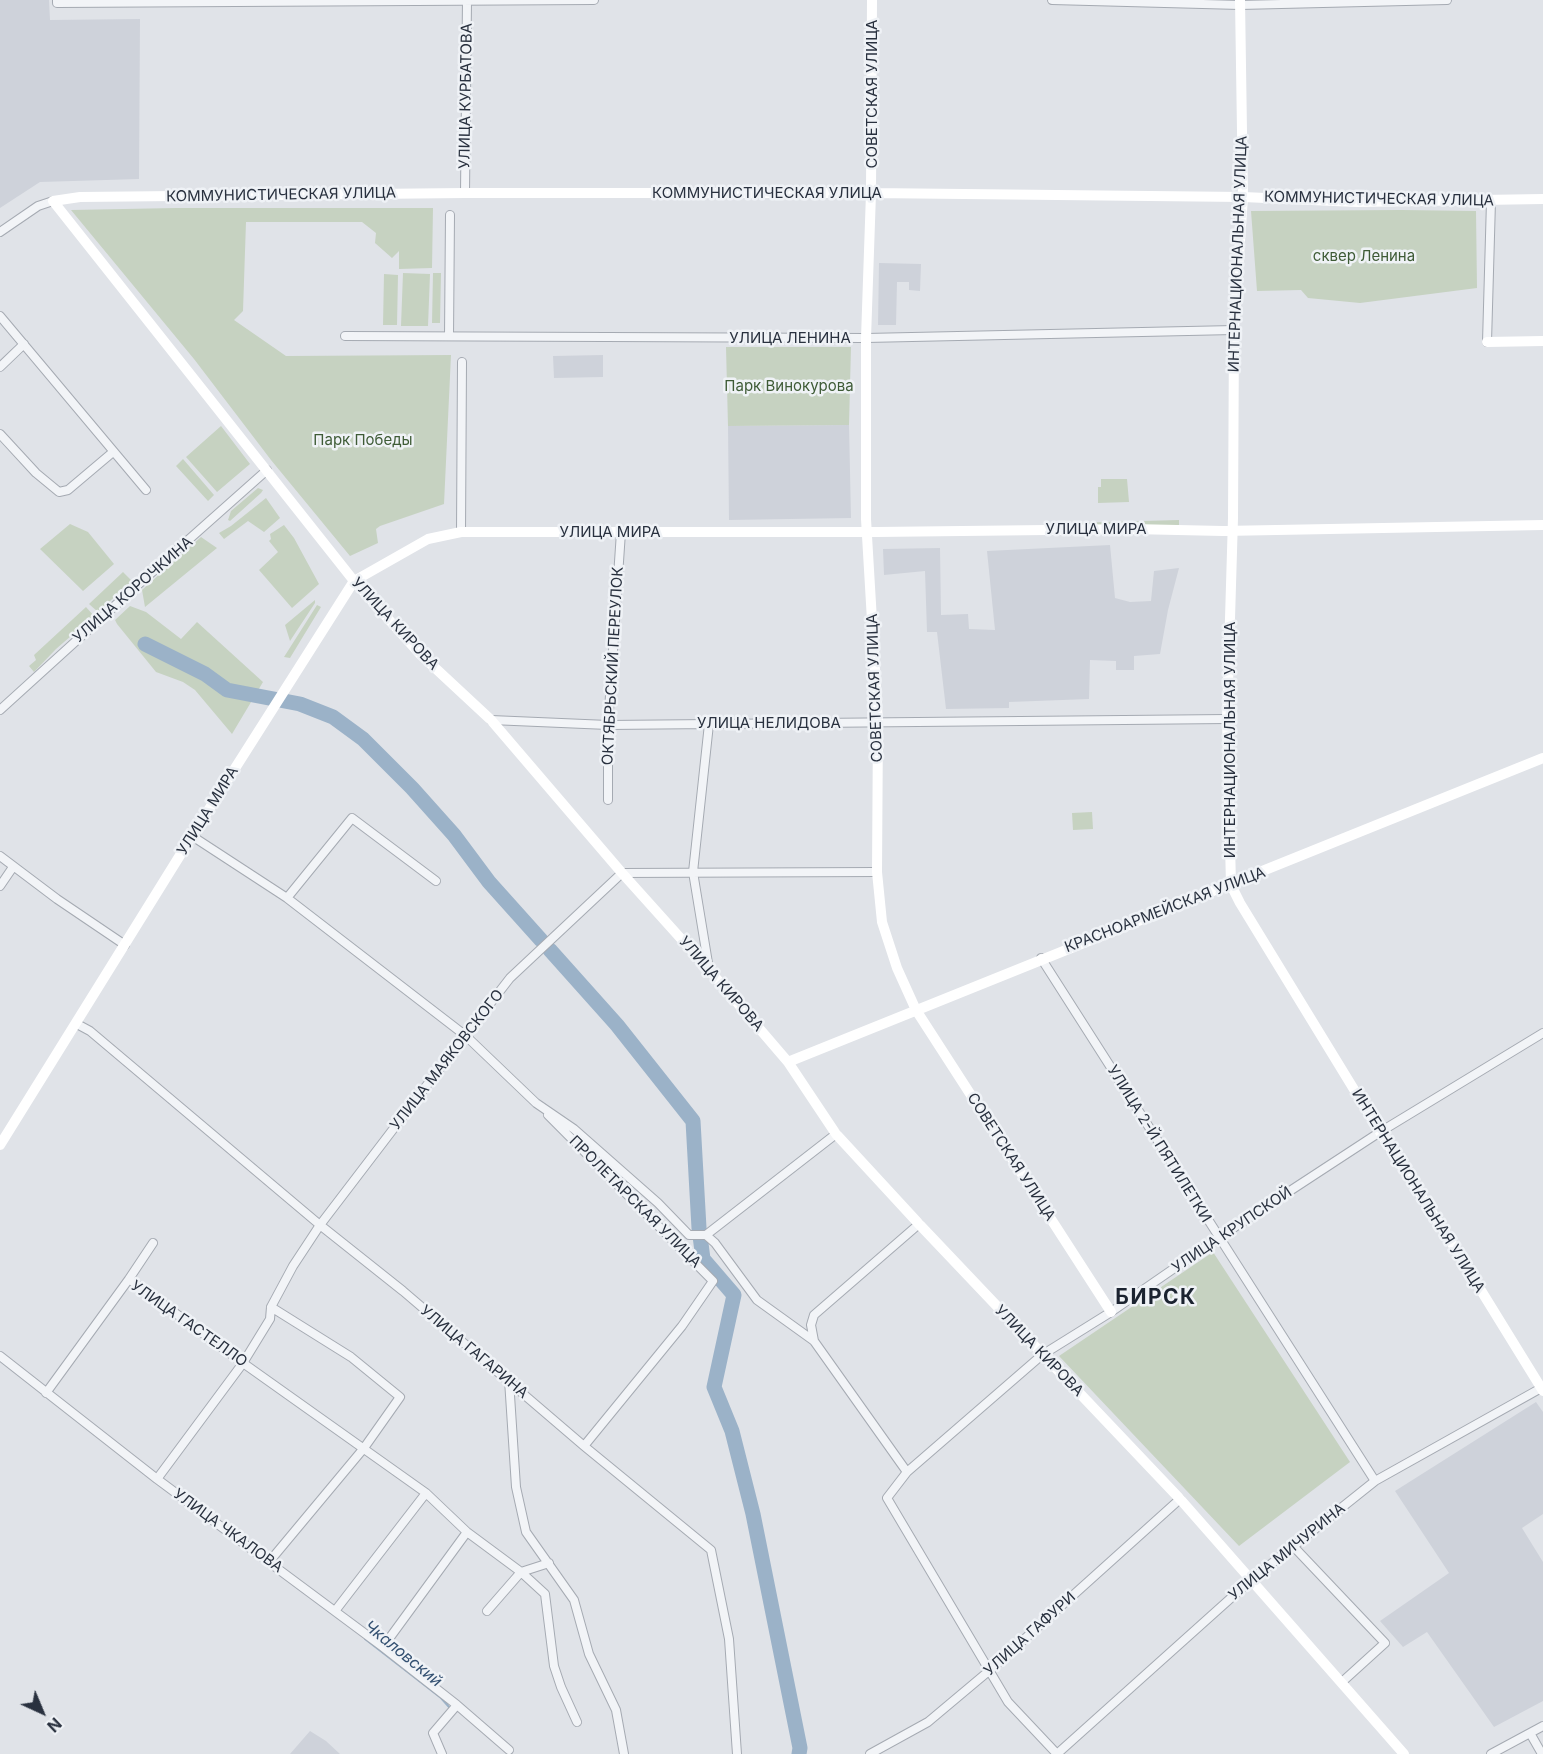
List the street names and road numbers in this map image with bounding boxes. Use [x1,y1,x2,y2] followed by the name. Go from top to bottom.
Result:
[863,20,881,168] street label: СОВЕТСКАЯ УЛИЦА
[456,23,476,169] street label: УЛИЦА КУРБАТОВА
[1225,135,1251,373] street label: ИНТЕРНАЦИОНАЛЬНАЯ УЛИЦА
[166,184,396,206] street label: КОММУНИСТИЧЕСКАЯ УЛИЦА
[652,184,882,202] street label: КОММУНИСТИЧЕСКАЯ УЛИЦА
[1264,188,1494,210] street label: КОММУНИСТИЧЕСКАЯ УЛИЦА
[729,329,851,347] street label: УЛИЦА ЛЕНИНА
[1045,520,1147,538] street label: УЛИЦА МИРА
[559,523,661,541] street label: УЛИЦА МИРА
[69,533,197,647] street label: УЛИЦА КОРОЧКИНА
[599,566,627,766] street label: ОКТЯБРЬСКИЙ ПЕРЕУЛОК
[348,574,442,674] street label: УЛИЦА КИРОВА
[863,613,887,763] street label: СОВЕТСКАЯ УЛИЦА
[1221,622,1239,858] street label: ИНТЕРНАЦИОНАЛЬНАЯ УЛИЦА
[697,714,841,732] street label: УЛИЦА НЕЛИДОВА
[174,763,242,859] street label: УЛИЦА МИРА
[1062,863,1268,957] street label: КРАСНОАРМЕЙСКАЯ УЛИЦА
[675,933,767,1035] street label: УЛИЦА КИРОВА
[387,986,507,1134] street label: УЛИЦА МАЯКОВСКОГО
[1103,1062,1215,1226] street label: УЛИЦА 2-Й ПЯТИЛЕТКИ
[1348,1086,1488,1296] street label: ИНТЕРНАЦИОНАЛЬНАЯ УЛИЦА
[963,1090,1059,1224] street label: СОВЕТСКАЯ УЛИЦА
[565,1132,705,1272] street label: ПРОЛЕТАРСКАЯ УЛИЦА
[1169,1183,1295,1277] street label: УЛИЦА КРУПСКОЙ
[127,1277,251,1371] street label: УЛИЦА ГАСТЕЛЛО
[416,1302,532,1402] street label: УЛИЦА ГАГАРИНА
[991,1302,1087,1400] street label: УЛИЦА КИРОВА
[170,1485,286,1577] street label: УЛИЦА ЧКАЛОВА
[1225,1500,1349,1604] street label: УЛИЦА МИЧУРИНА
[981,1588,1079,1680] street label: УЛИЦА ГАФУРИ

